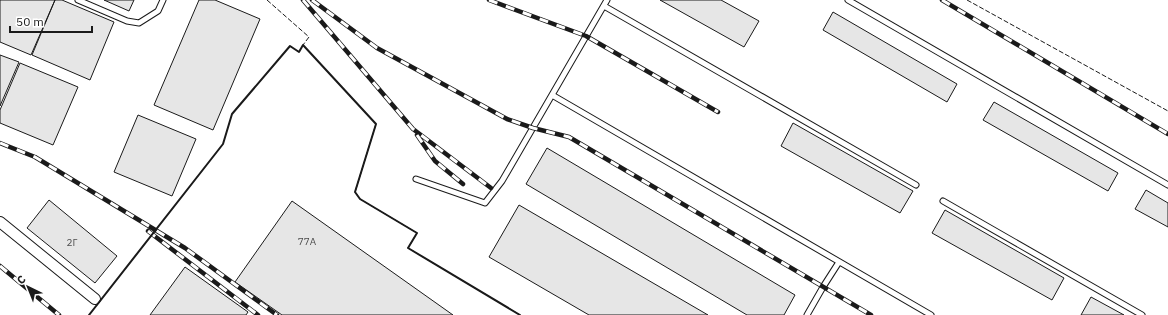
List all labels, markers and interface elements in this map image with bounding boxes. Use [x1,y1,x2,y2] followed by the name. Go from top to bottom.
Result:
[10,8,92,34] scale bar
[16,14,44,29] text: 50 m
[298,235,317,248] house number: 77А
[67,236,78,249] house number: 2Г
[8,267,48,307] north arrow
[14,272,29,287] text: С

